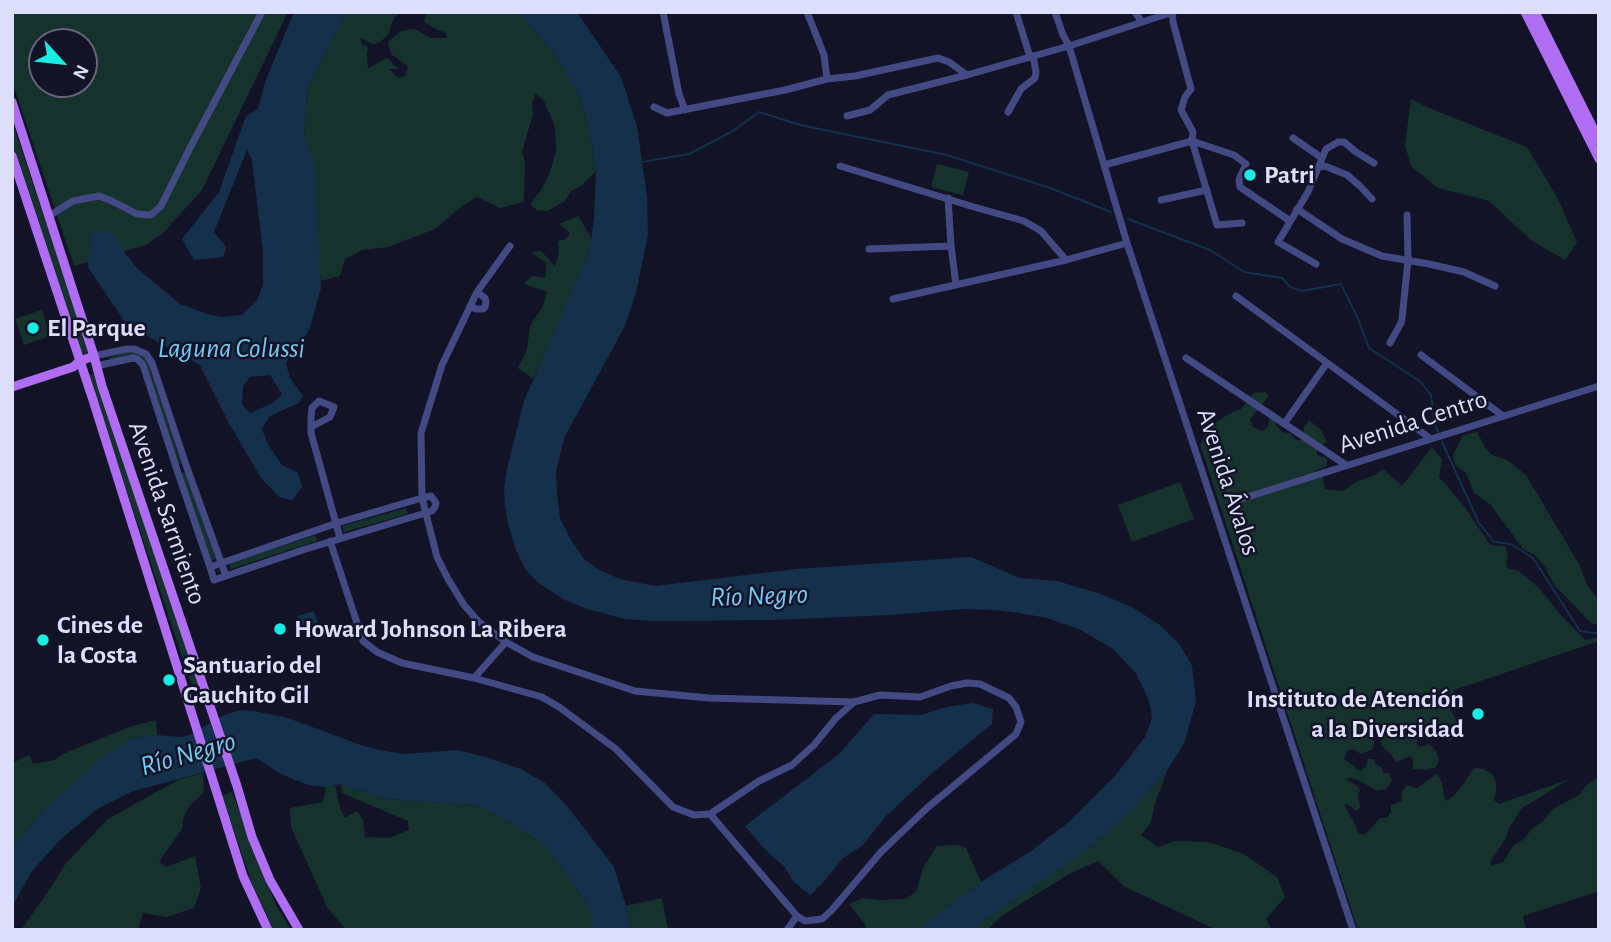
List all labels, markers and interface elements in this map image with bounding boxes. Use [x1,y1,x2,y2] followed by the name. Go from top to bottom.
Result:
[28,28,98,98] north arrow
[69,62,92,82] text: N
[1264,159,1315,191] place label: Patri
[1242,167,1258,183] marker: Patri
[47,312,146,344] place label: El Parque
[25,320,41,336] marker: El Parque
[157,332,305,366] water label: Laguna Colussi
[1335,383,1491,461] street label: Avenida Centro
[1190,405,1266,559] street label: Avenida Ávalos
[121,417,213,609] street label: Avenida Sarmiento
[710,578,808,614] water label: Río Negro
[57,609,143,670] place label: Cines de la Costa
[294,613,567,645] place label: Howard Johnson La Ribera
[272,621,288,637] marker: Howard Johnson La Ribera
[35,632,51,648] marker: Cines de la Costa
[183,649,322,710] place label: Santuario del Gauchito Gil
[161,672,177,688] marker: Santuario del Gauchito Gil
[1247,683,1464,744] place label: Instituto de Atención a la Diversidad
[1470,706,1486,722] marker: Instituto de Atención a la Diversidad
[136,724,240,784] water label: Río Negro

